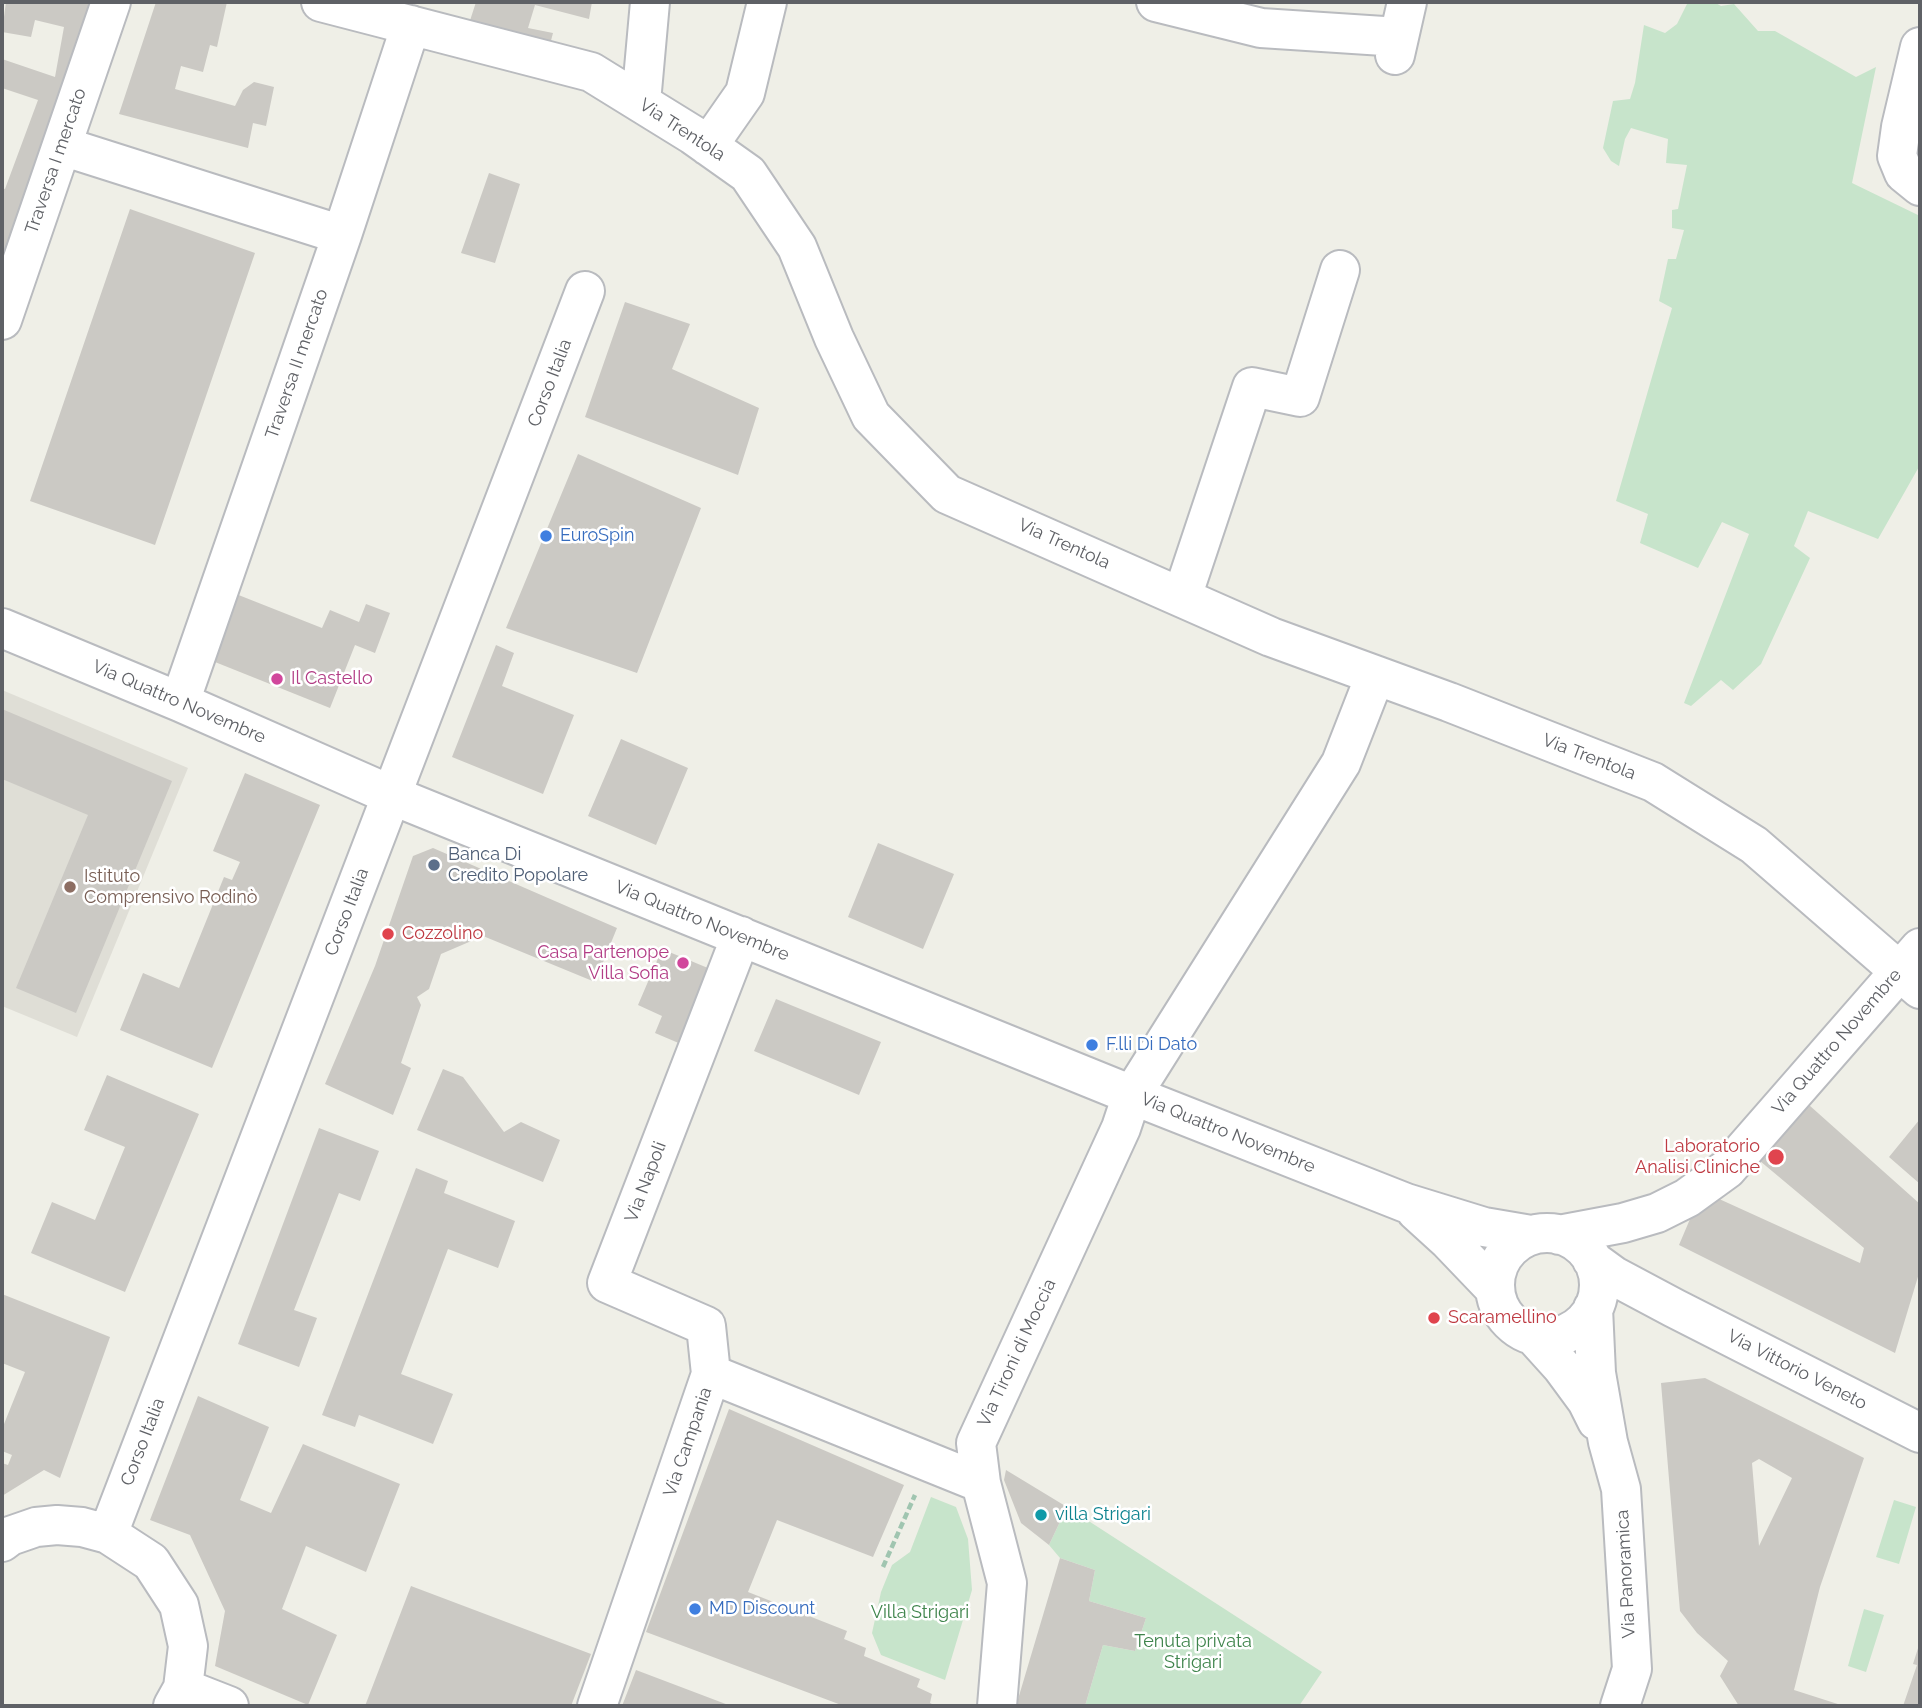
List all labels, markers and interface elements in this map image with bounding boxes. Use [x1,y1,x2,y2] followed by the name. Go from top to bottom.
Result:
[21,85,91,237] street label: Traversa I mercato
[635,94,729,166] street label: Via Trentola
[261,286,333,442] street label: Traversa II mercato
[523,336,577,430] street label: Corso Italia
[1015,514,1113,574] street label: Via Trentola
[560,525,635,547] place label: EuroSpin
[538,528,554,544] marker: EuroSpin
[89,656,269,748] street label: Via Quattro Novembre
[291,668,373,690] place label: Il Castello
[269,671,285,687] marker: Il Castello
[1539,729,1639,785] street label: Via Trentola
[448,844,588,886] place label: Banca Di Credito Popolare
[426,857,442,873] marker: Banca Di Credito Popolare
[320,865,374,959] street label: Corso Italia
[84,866,257,908] place label: Istituto Comprensivo Rodinò
[612,876,792,966] street label: Via Quattro Novembre
[62,879,78,895] marker: Istituto Comprensivo Rodinò
[402,923,483,945] place label: Cozzolino
[380,926,396,942] marker: Cozzolino
[537,942,669,984] place label: Casa Partenope Villa Sofia
[675,955,691,971] marker: Casa Partenope Villa Sofia
[1768,965,1906,1119] street label: Via Quattro Novembre
[1106,1034,1197,1056] place label: F.lli Di Dato
[1084,1037,1100,1053] marker: F.lli Di Dato
[1138,1088,1318,1178] street label: Via Quattro Novembre
[1635,1136,1760,1178] place label: Laboratorio Analisi Cliniche
[621,1139,671,1225] street label: Via Napoli
[1766,1147,1786,1167] marker: Laboratorio Analisi Cliniche
[973,1276,1061,1430] street label: Via Tironi di Moccia
[1448,1307,1557,1329] place label: Scaramellino
[1426,1310,1442,1326] marker: Scaramellino
[1723,1325,1871,1415] street label: Via Vittorio Veneto
[659,1384,717,1500] street label: Via Campania
[116,1395,170,1489] street label: Corso Italia
[1055,1504,1151,1526] place label: villa Strigari
[1033,1507,1049,1523] marker: villa Strigari
[1612,1509,1640,1639] street label: Via Panoramica
[709,1598,815,1620] place label: MD Discount
[687,1601,703,1617] marker: MD Discount
[871,1602,969,1624] park label: Villa Strigari
[1134,1631,1252,1674] park label: Tenuta privata Strigari

